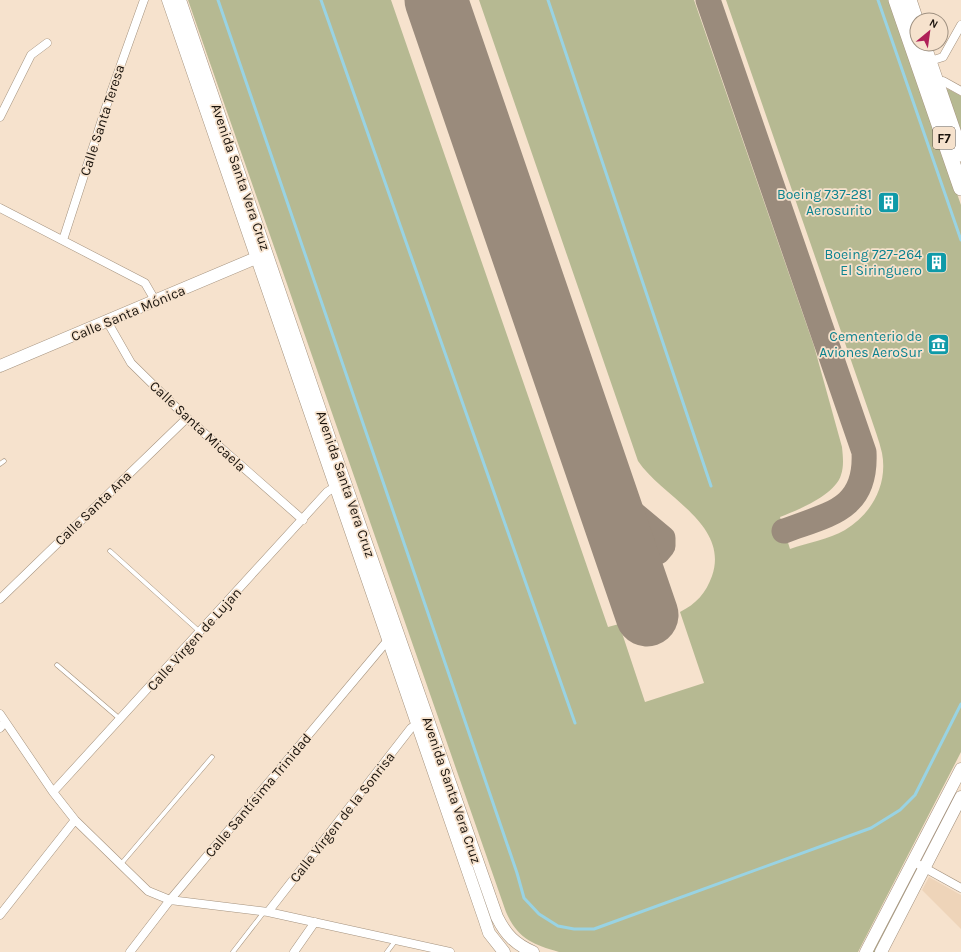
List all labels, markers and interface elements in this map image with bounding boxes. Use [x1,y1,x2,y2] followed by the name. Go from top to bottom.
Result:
[909,12,949,52] north arrow
[927,16,940,31] text: N
[76,62,128,178] street label: Calle Santa Teresa
[207,101,274,253] street label: Avenida Santa Vera Cruz
[933,127,955,149] road number: F7
[777,186,872,219] place label: Boeing 737-281 Aerosurito
[875,189,901,215] building icon: Boeing 737-281 Aerosurito
[825,246,922,279] place label: Boeing 727-264 El Siringuero
[924,249,950,275] building icon: Boeing 727-264 El Siringuero
[68,282,188,345] street label: Calle Santa Mónica
[819,328,923,361] place label: Cementerio de Aviones AeroSur
[925,331,951,357] museum icon: Cementerio de Aviones AeroSur
[146,377,249,475] street label: Calle Santa Micaela
[312,408,379,560] street label: Avenida Santa Vera Cruz
[52,468,135,549] street label: Calle Santa Ana
[144,584,245,694] street label: Calle Virgen de Lujan
[418,714,485,866] street label: Avenida Santa Vera Cruz
[202,730,315,861] street label: Calle Santísima Trinidad
[286,749,399,886] street label: Calle Virgen de la Sonrisa

